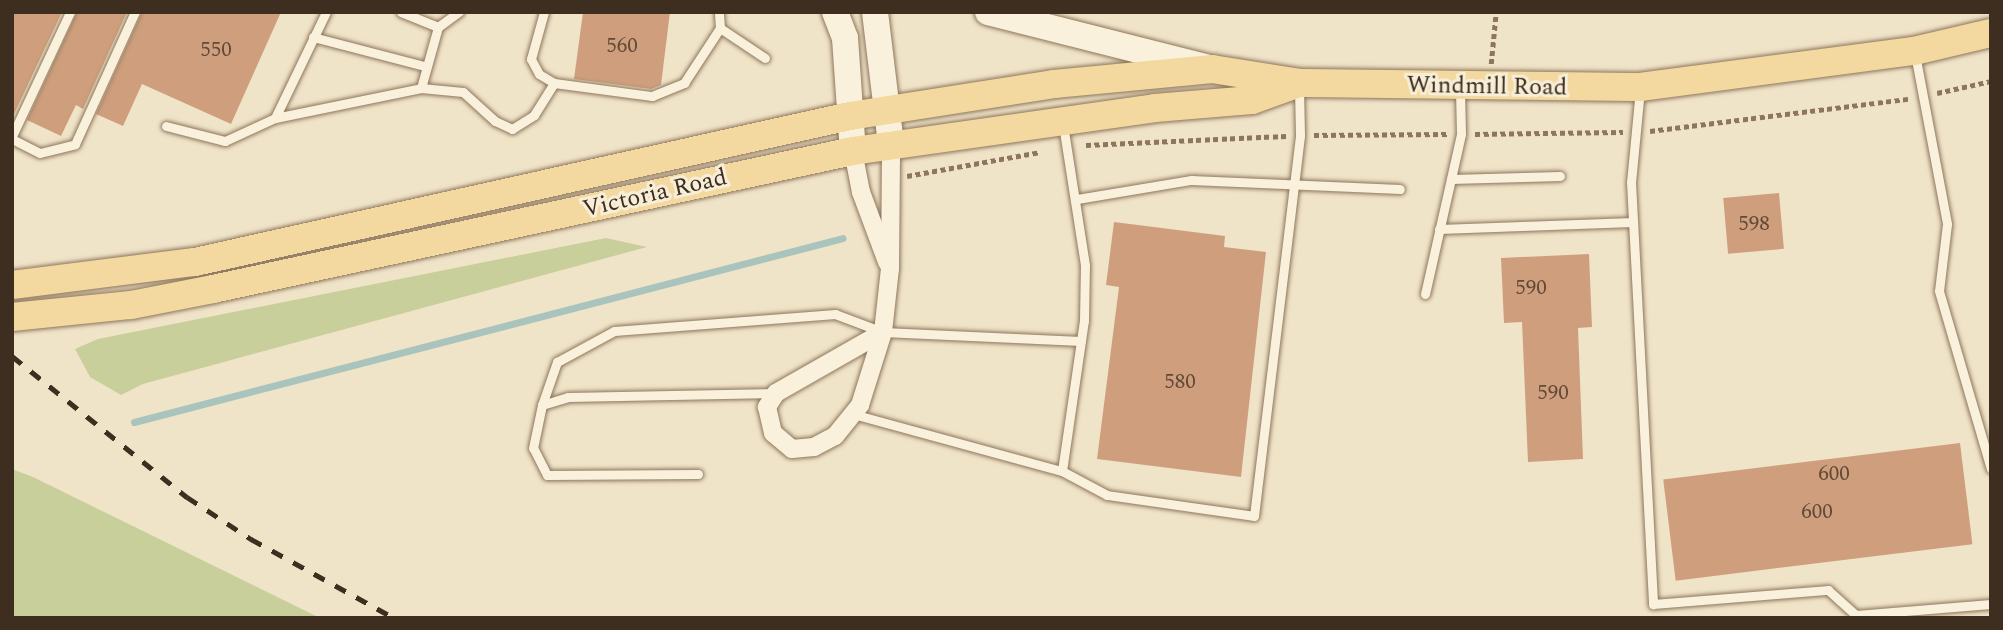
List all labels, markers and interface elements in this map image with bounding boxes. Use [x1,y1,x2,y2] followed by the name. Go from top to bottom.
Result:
[606,33,638,59] house number: 560
[200,37,232,63] house number: 550
[1407,71,1567,103] street label: Windmill Road
[580,163,730,225] street label: Victoria Road
[1738,211,1770,237] house number: 598
[1515,275,1547,301] house number: 590
[1164,369,1196,395] house number: 580
[1537,380,1569,406] house number: 590
[1818,461,1850,487] house number: 600
[1801,499,1833,525] house number: 600

